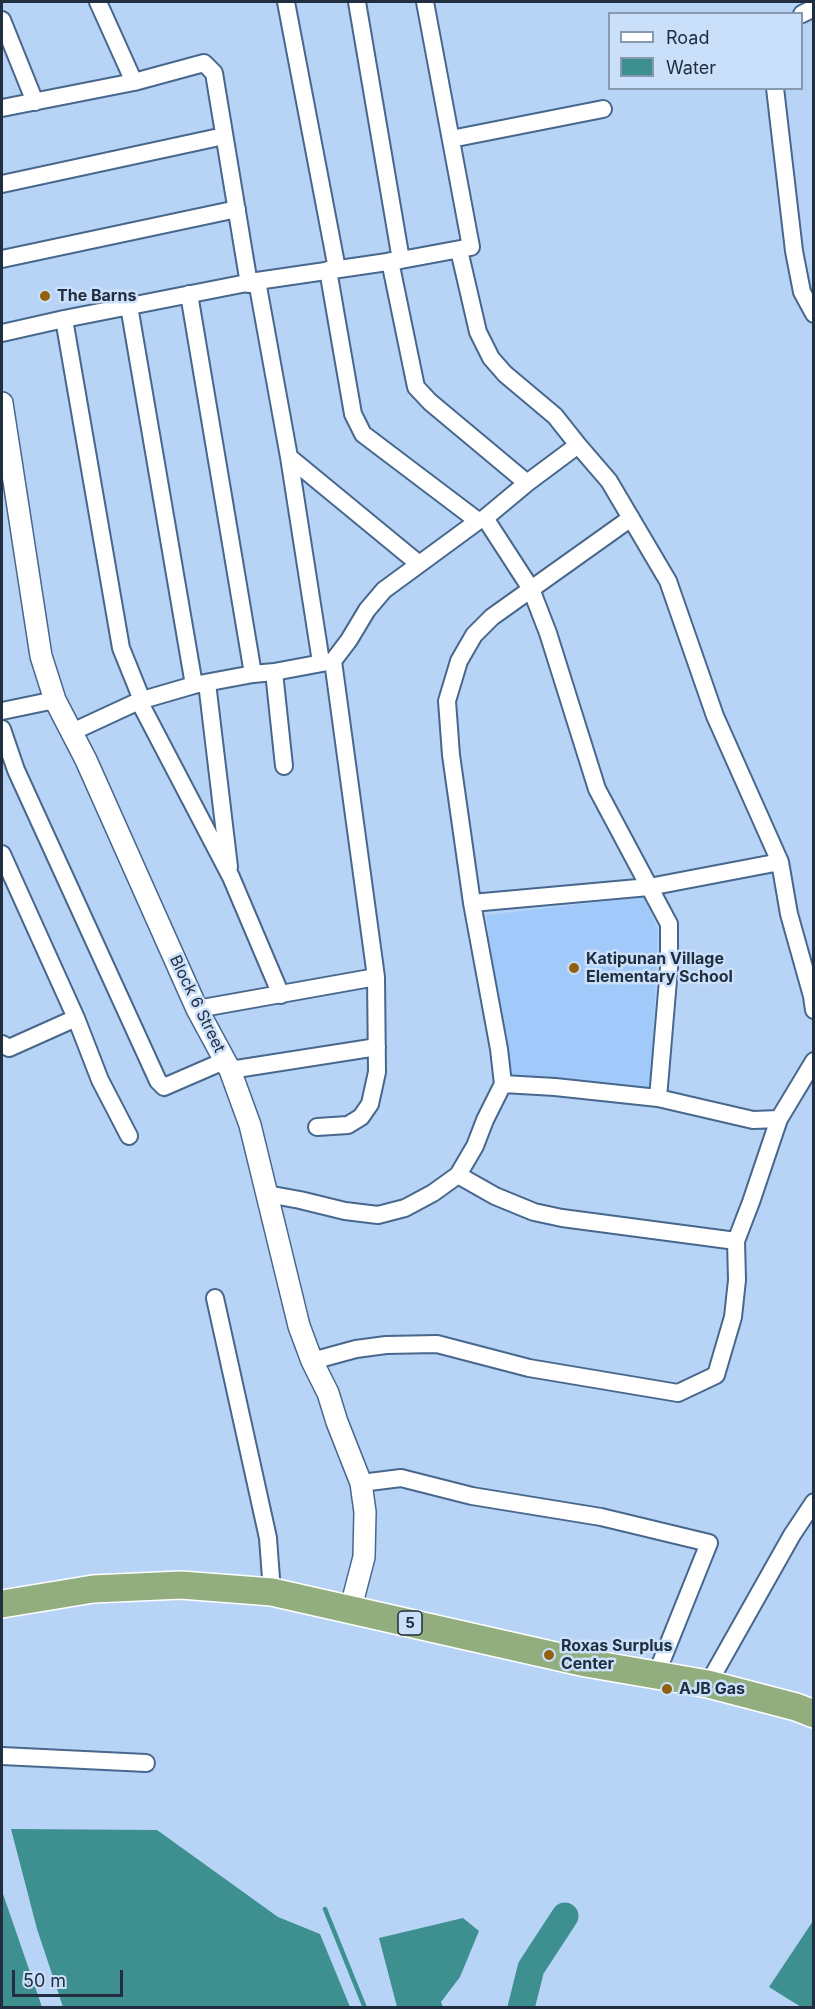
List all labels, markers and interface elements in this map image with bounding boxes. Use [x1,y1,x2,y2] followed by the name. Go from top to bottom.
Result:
[608,12,803,90] legend
[666,27,709,48] text: Road
[666,57,716,78] text: Water
[57,286,136,306] place label: The Barns
[38,289,52,303] marker: The Barns
[586,949,733,987] place label: Katipunan Village Elementary School
[165,952,229,1056] street label: Block 6 Street
[567,961,581,975] marker: Katipunan Village Elementary School
[398,1611,422,1635] road number: 5
[561,1636,673,1674] place label: Roxas Surplus Center
[542,1648,556,1662] marker: Roxas Surplus Center
[679,1679,745,1699] place label: AJB Gas
[660,1682,674,1696] marker: AJB Gas
[15,1958,126,1996] scale bar
[23,1970,66,1991] text: 50 m

